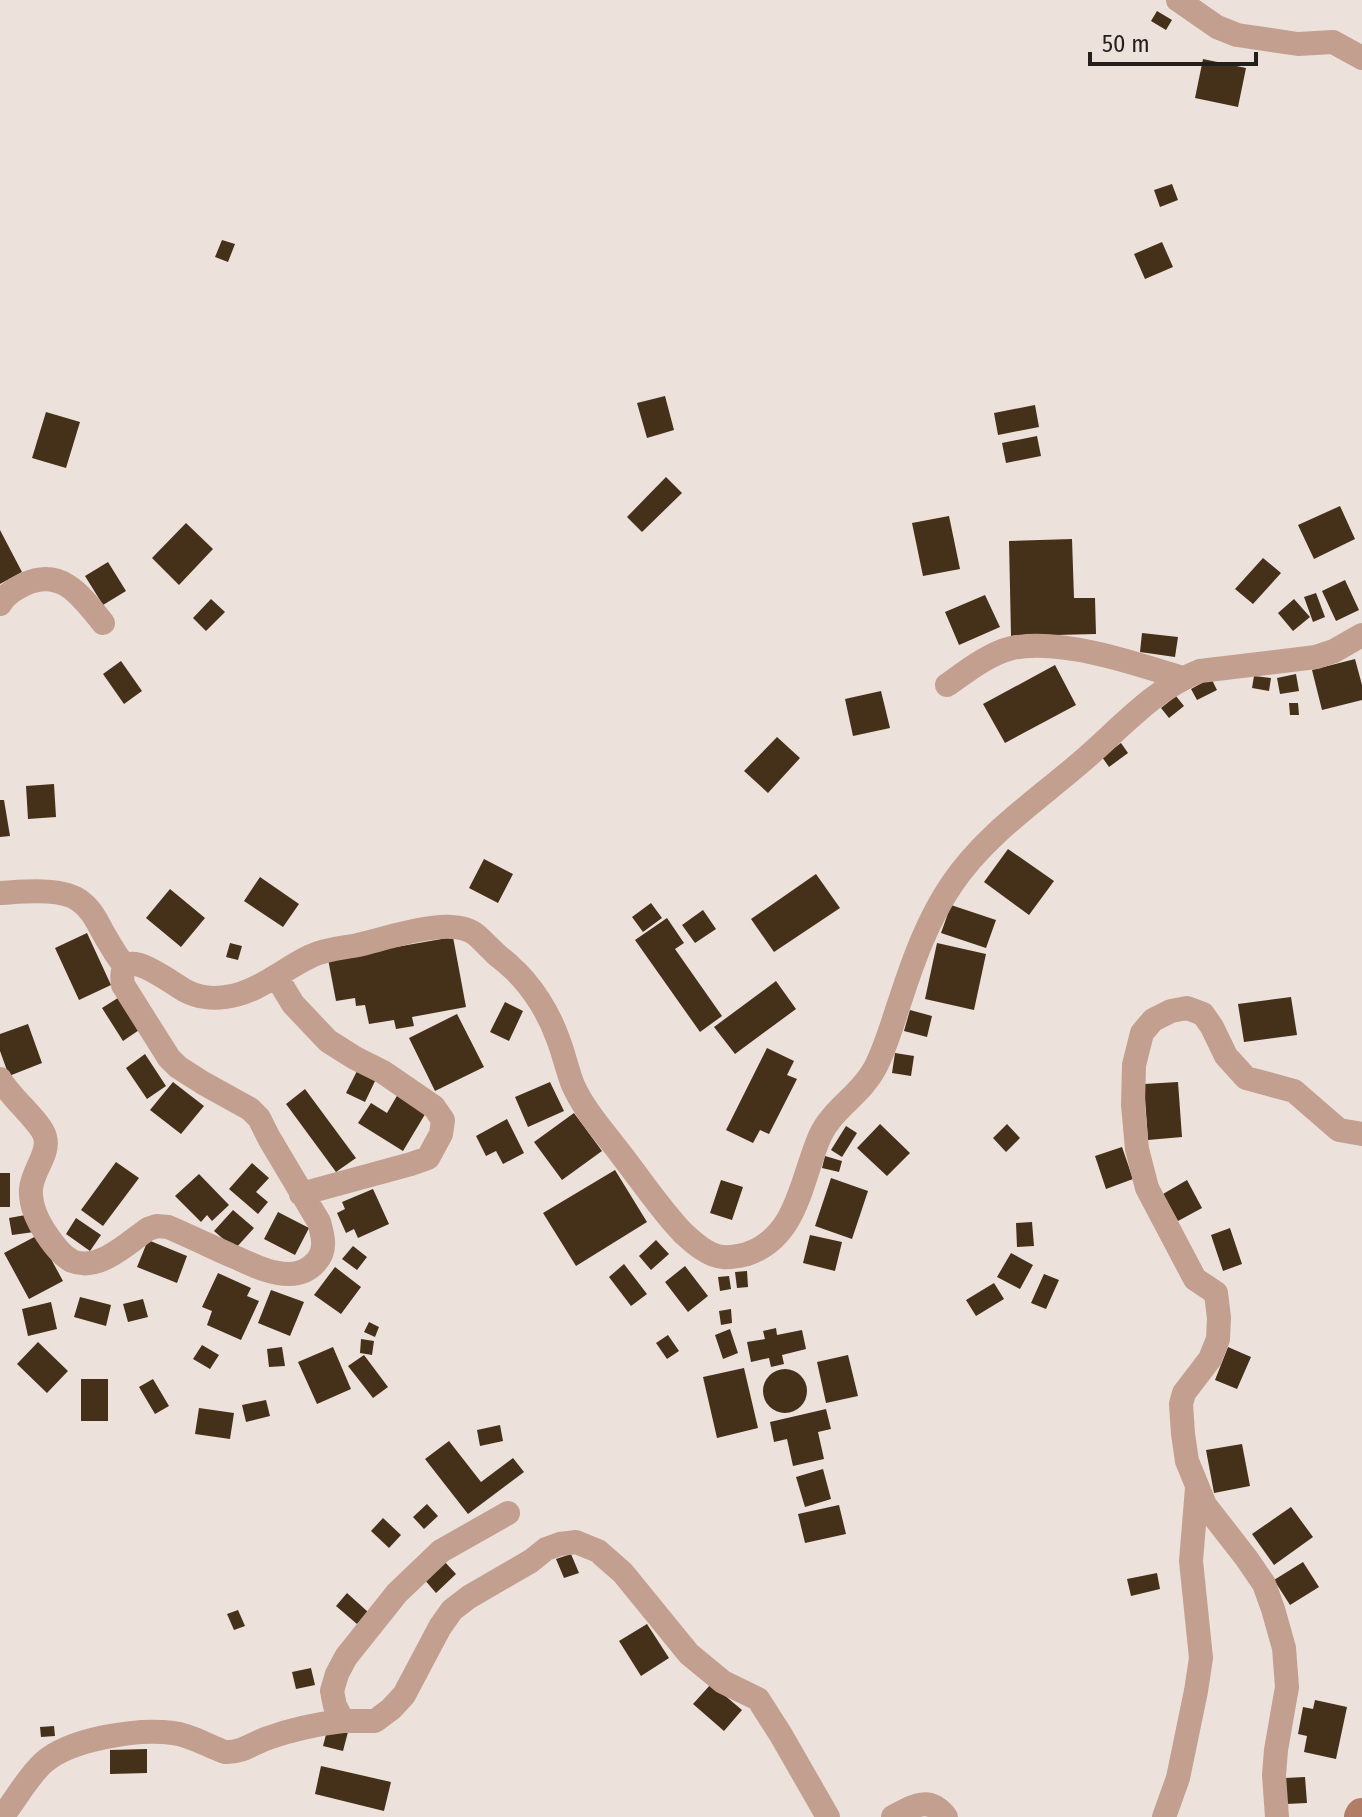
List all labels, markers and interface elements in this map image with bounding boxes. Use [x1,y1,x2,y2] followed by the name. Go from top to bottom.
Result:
[1090,16,1256,66] scale bar
[1102,30,1150,58] text: 50 m

